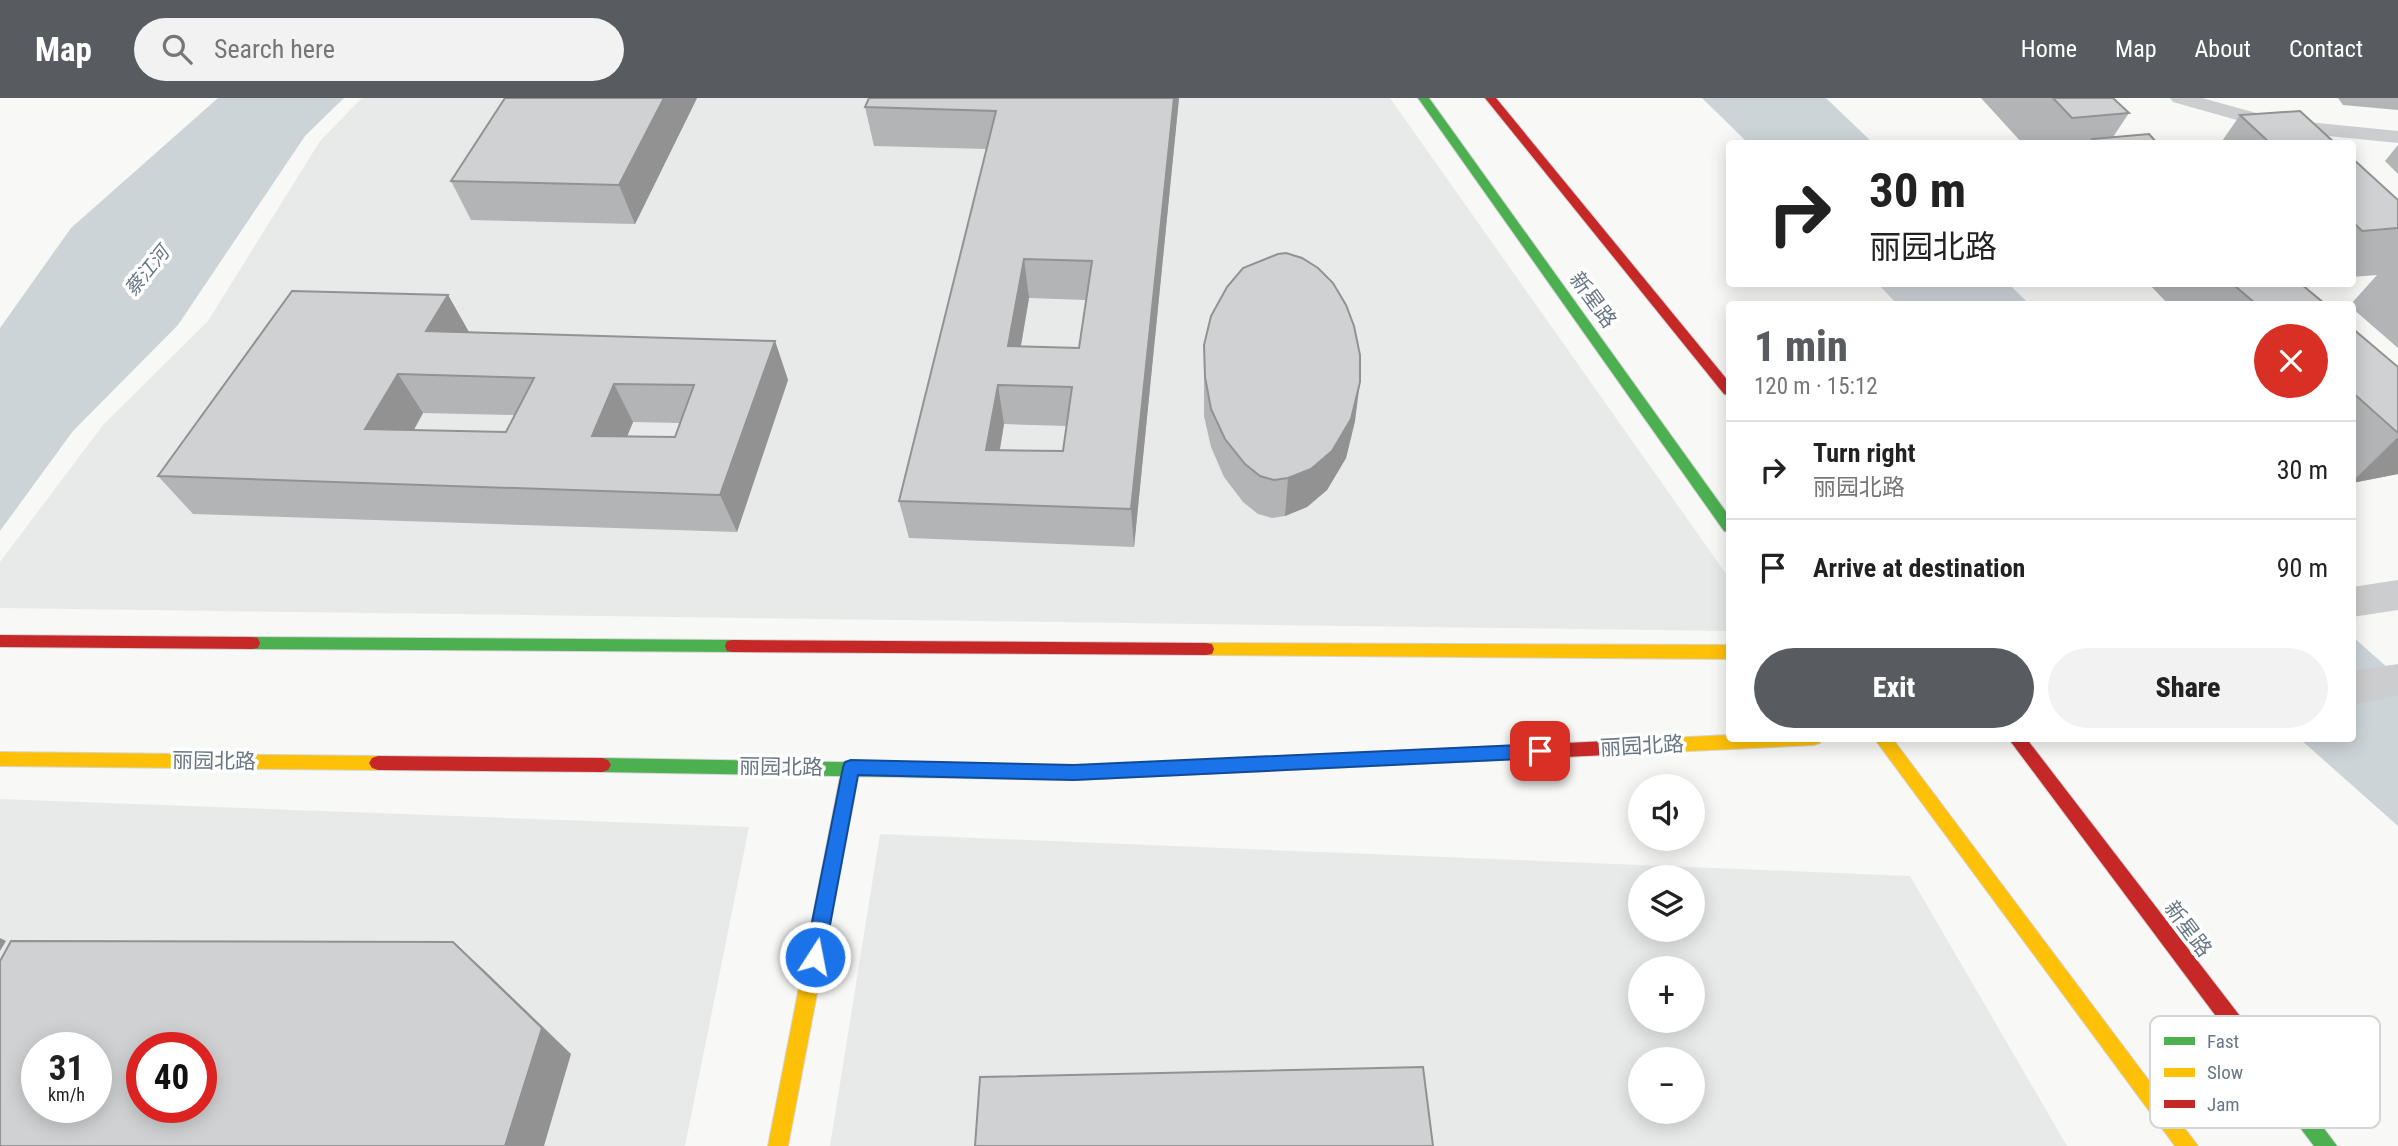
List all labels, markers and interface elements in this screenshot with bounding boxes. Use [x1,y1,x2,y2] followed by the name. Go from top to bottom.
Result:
[134,18,624,81] search box
[35,30,92,69] text: Map
[158,30,196,68] icon: search
[214,34,335,64] text: Search here
[2021,35,2077,63] text: Home
[2115,35,2157,63] text: Map
[2195,35,2251,63] text: About
[2289,35,2363,63] text: Contact
[1869,162,1966,219] text: 30 m
[1754,168,1845,259] icon: right
[1869,228,1997,266] text: 丽园北路
[120,239,176,300] water label: 蔡江河
[1565,267,1621,333] street label: 新星路
[1754,322,1848,371] text: 1 min
[2254,324,2328,398] button: close
[1754,373,1878,400] text: 120 m · 15:12
[1813,438,1915,468] text: Turn right
[1754,451,1792,489] icon: right
[2277,455,2328,485] text: 30 m
[1813,474,1905,501] text: 丽园北路
[1754,549,1792,587] icon: arrive
[1813,553,2025,583] text: Arrive at destination
[2277,553,2328,583] text: 90 m
[1754,648,2034,728] button: Exit
[2048,648,2328,728] button: Share
[1510,721,1570,781] pin
[1521,732,1559,770] icon: arrive
[1599,732,1685,760] street label: 丽园北路
[172,748,256,774] street label: 丽园北路
[739,754,823,780] street label: 丽园北路
[1628,774,1705,1124] map controls
[1628,774,1705,851] button: sound
[1628,865,1705,942] button: layers
[2159,897,2217,961] street label: 新星路
[778,920,852,994] position arrow
[1628,956,1705,1033] button: +
[2150,1016,2380,1128] legend
[2207,1030,2239,1053] text: Fast
[126,1032,217,1123] speed limit sign: 40
[1628,1047,1705,1124] button: −
[49,1048,84,1089] text: 31
[2207,1061,2243,1084] text: Slow
[48,1084,85,1105] text: km/h
[2207,1093,2240,1116] text: Jam

